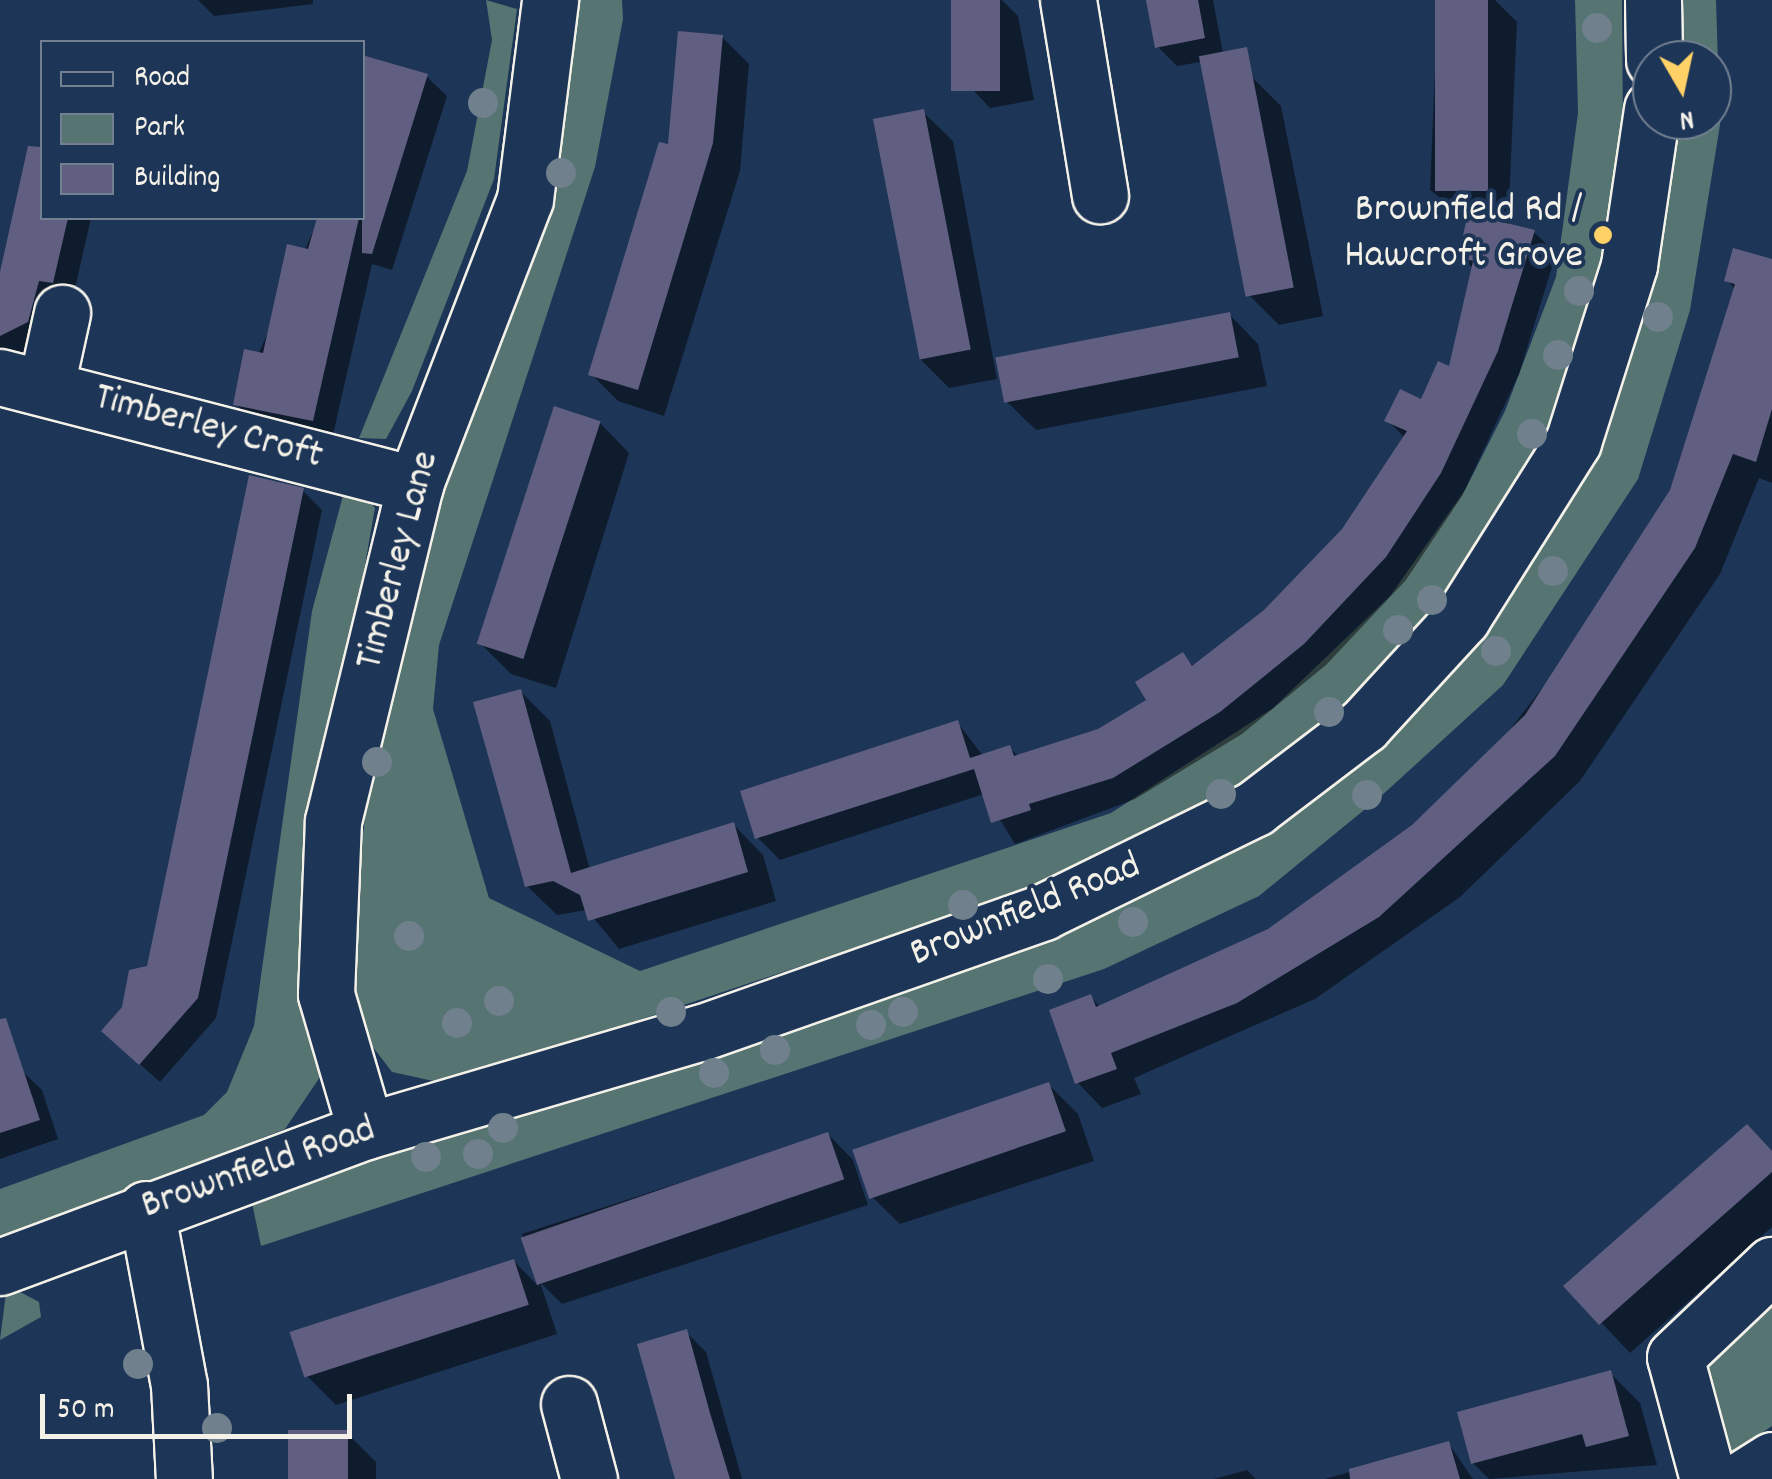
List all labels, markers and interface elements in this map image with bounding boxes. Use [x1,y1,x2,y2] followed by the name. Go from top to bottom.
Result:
[40,40,365,220] legend
[1632,40,1732,140] north arrow
[134,58,190,101] text: Road
[1676,97,1696,138] text: N
[134,108,185,151] text: Park
[134,158,220,201] text: Building
[1344,188,1583,282] place label: Brownfield Rd / Hawcroft Grove
[1592,224,1614,246] marker: Brownfield Rd / Hawcroft Grove
[89,375,327,483] street label: Timberley Croft
[348,446,452,676] street label: Timberley Lane
[904,844,1148,980] street label: Brownfield Road
[136,1108,382,1232] street label: Brownfield Road
[45,1374,358,1436] scale bar
[57,1390,115,1433] text: 50 m

